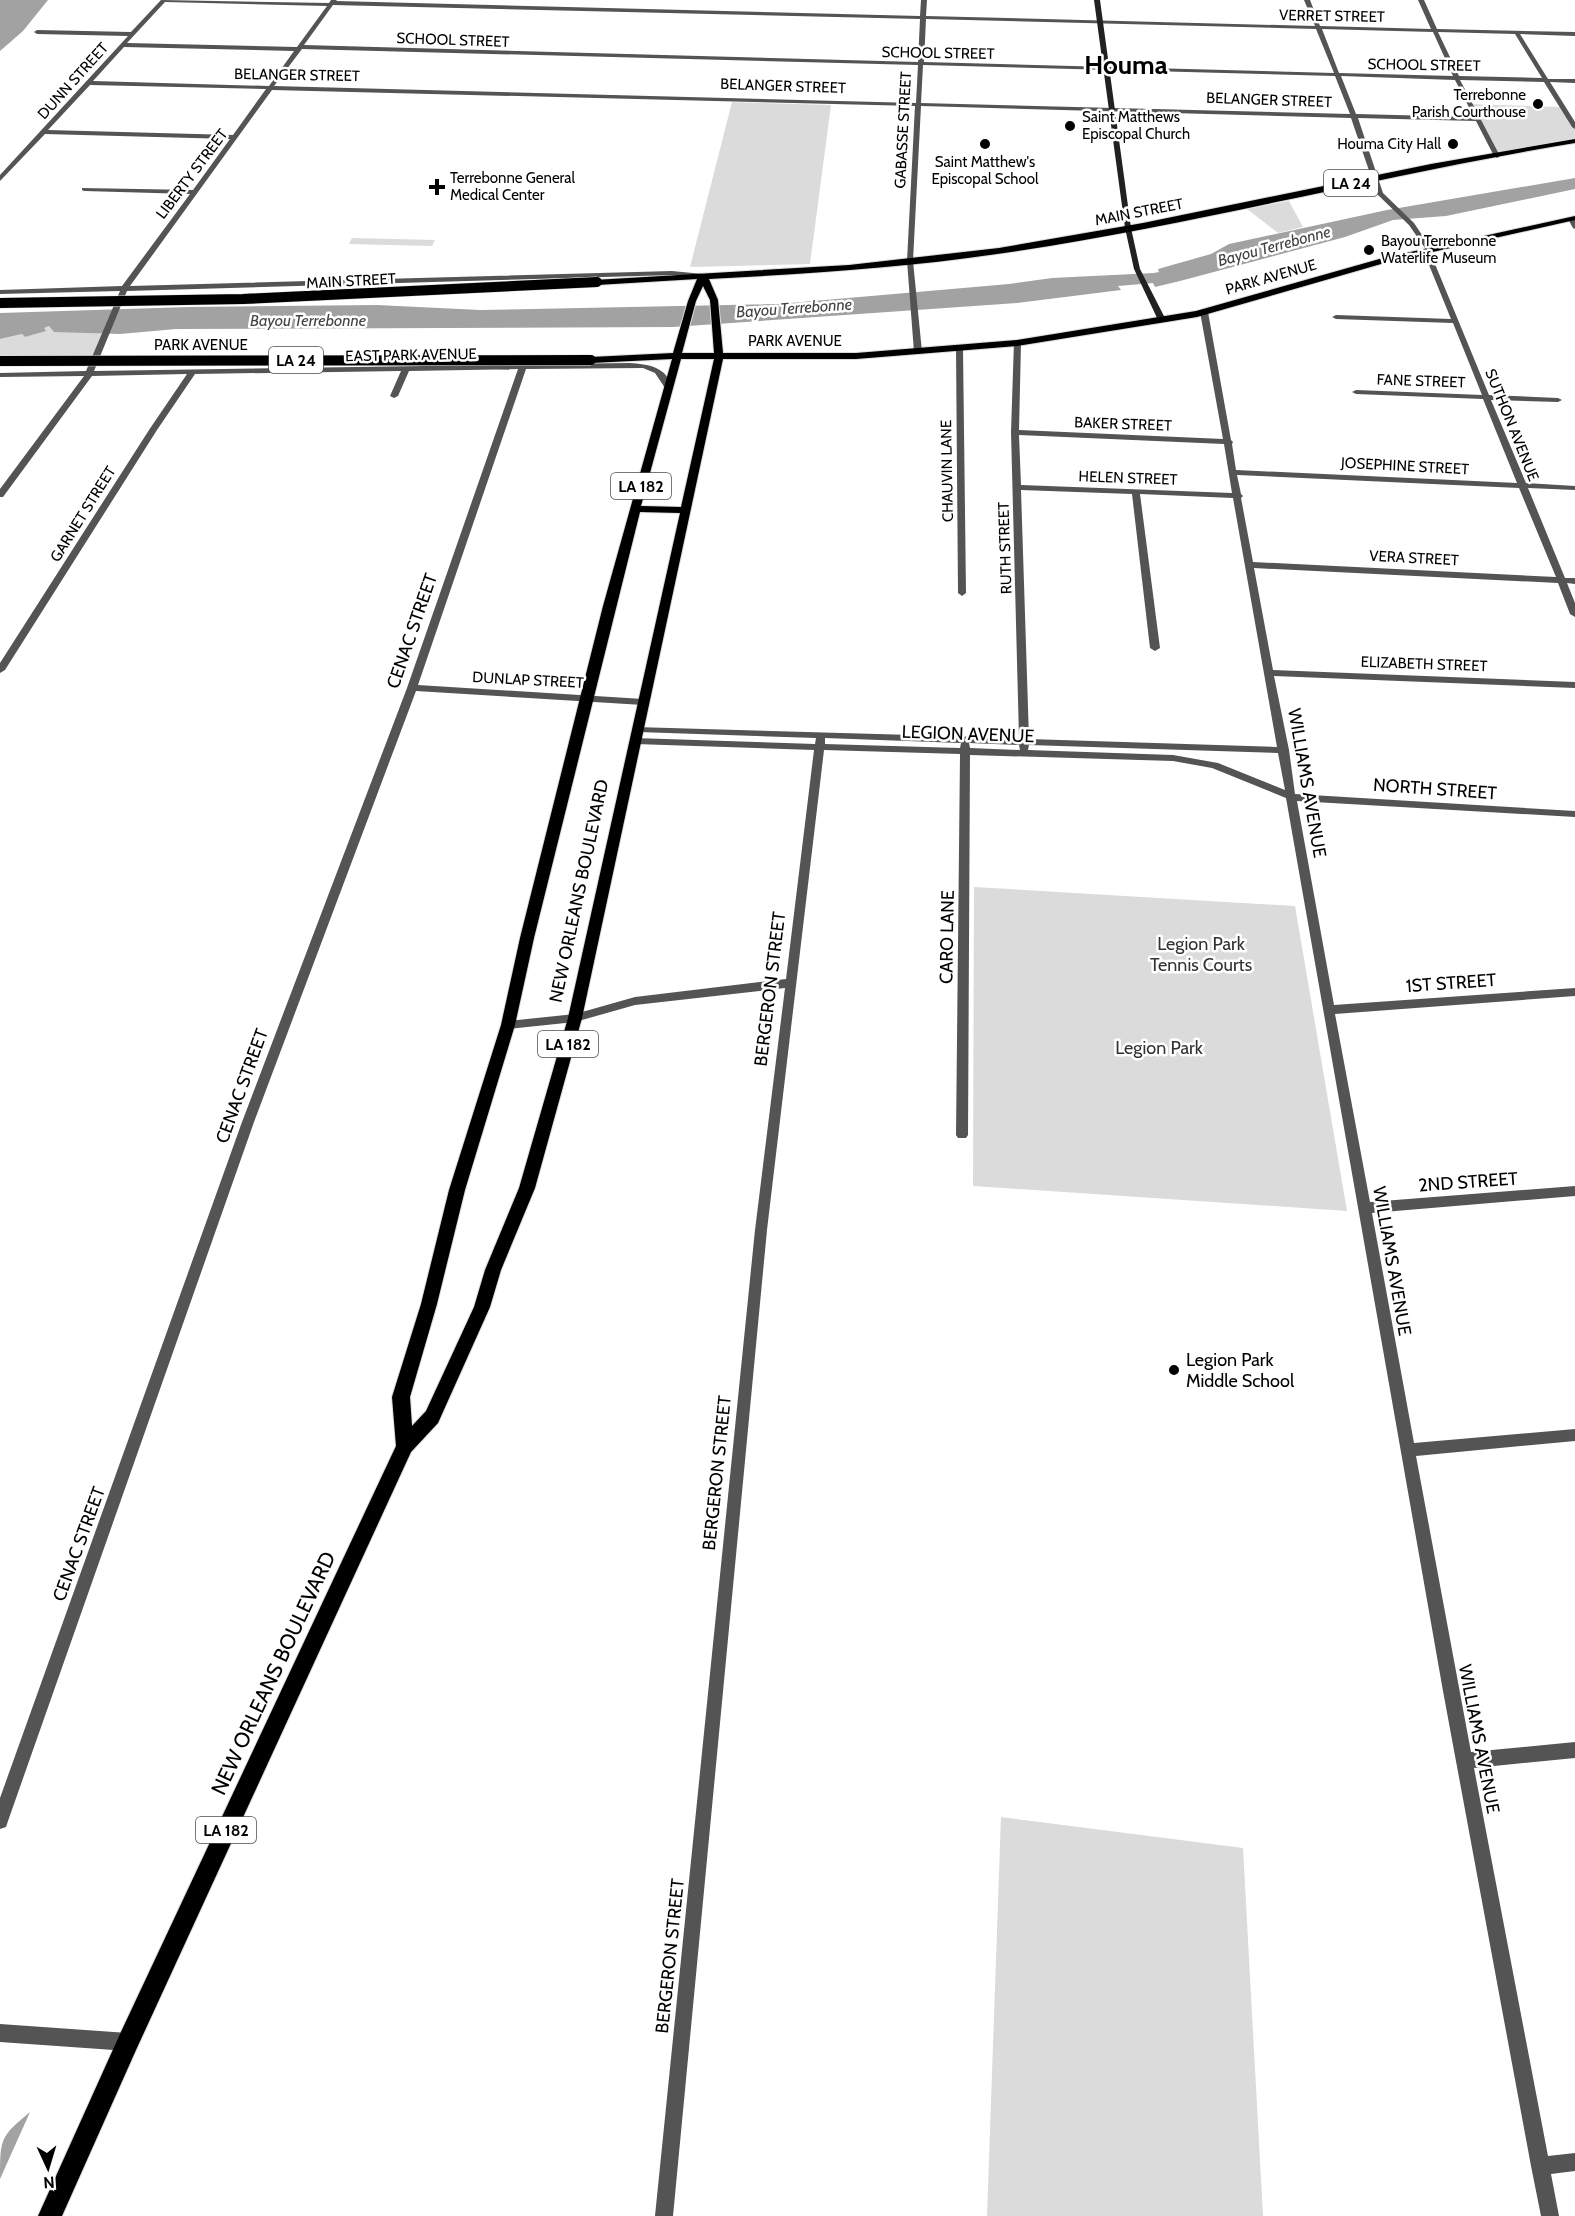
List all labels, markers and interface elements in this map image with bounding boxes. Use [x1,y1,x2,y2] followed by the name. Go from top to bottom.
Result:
[1279,6,1385,26] street label: VERRET STREET
[396,29,510,51] street label: SCHOOL STREET
[34,39,112,123] street label: DUNN STREET
[881,43,995,63] street label: SCHOOL STREET
[1084,49,1168,81] district label: Houma
[1367,55,1481,75] street label: SCHOOL STREET
[234,65,360,85] street label: BELANGER STREET
[891,71,915,189] street label: GABASSE STREET
[720,75,846,97] street label: BELANGER STREET
[1412,86,1526,121] place label: Terrebonne Parish Courthouse
[1206,89,1332,111] street label: BELANGER STREET
[1531,97,1545,111] marker: Terrebonne Parish Courthouse
[1082,108,1190,143] place label: Saint Matthews Episcopal Church
[1063,119,1077,133] marker: Saint Matthews Episcopal Church
[152,126,232,222] street label: LIBERTY STREET
[1337,135,1441,153] place label: Houma City Hall
[978,137,992,151] marker: Saint Matthew's Episcopal School
[1446,137,1460,151] marker: Houma City Hall
[931,153,1039,188] place label: Saint Matthew's Episcopal School
[450,169,575,204] place label: Terrebonne General Medical Center
[1324,170,1378,196] road number: LA 24
[428,178,446,196] marker: Terrebonne General Medical Center
[1093,195,1185,229] street label: MAIN STREET
[1215,222,1333,270] water label: Bayou Terrebonne
[1381,232,1497,267] place label: Bayou Terrebonne Waterlife Museum
[1362,243,1376,257] marker: Bayou Terrebonne Waterlife Museum
[1223,255,1319,299] street label: PARK AVENUE
[306,270,396,292] street label: MAIN STREET
[735,294,853,322] water label: Bayou Terrebonne
[250,311,366,330] water label: Bayou Terrebonne
[748,332,842,350] street label: PARK AVENUE
[154,336,248,354] street label: PARK AVENUE
[345,345,477,365] street label: EAST PARK AVENUE
[269,347,323,373] road number: LA 24
[1481,366,1543,484] street label: SUTHON AVENUE
[1376,370,1466,392] street label: FANE STREET
[1074,413,1172,435] street label: BAKER STREET
[937,420,957,522] street label: CHAUVIN LANE
[1340,454,1469,478] street label: JOSEPHINE STREET
[46,463,120,565] street label: GARNET STREET
[1078,467,1178,489] street label: HELEN STREET
[611,473,671,499] road number: LA 182
[994,502,1016,594] street label: RUTH STREET
[1369,547,1459,569] street label: VERA STREET
[382,570,442,691] street label: CENAC STREET
[1360,653,1488,675] street label: ELIZABETH STREET
[472,668,584,692] street label: DUNLAP STREET
[1283,707,1331,859] street label: WILLIAMS AVENUE
[901,721,1035,747] street label: LEGION AVENUE
[1372,774,1498,804] street label: NORTH STREET
[545,777,613,1005] street label: NEW ORLEANS BOULEVARD
[935,890,959,984] street label: CARO LANE
[750,910,790,1068] street label: BERGERON STREET
[1150,933,1252,976] park label: Legion Park Tennis Courts
[1405,969,1497,997] street label: 1ST STREET
[211,1025,273,1146] street label: CENAC STREET
[538,1031,598,1057] road number: LA 182
[1115,1037,1204,1059] park label: Legion Park
[1417,1168,1519,1196] street label: 2ND STREET
[1368,1185,1416,1337] street label: WILLIAMS AVENUE
[1186,1349,1295,1392] place label: Legion Park Middle School
[1167,1363,1181,1377] marker: Legion Park Middle School
[698,1394,736,1552] street label: BERGERON STREET
[48,1483,110,1604] street label: CENAC STREET
[206,1547,340,1799] street label: NEW ORLEANS BOULEVARD
[1454,1663,1504,1815] street label: WILLIAMS AVENUE
[196,1817,256,1843] road number: LA 182
[651,1877,689,2035] street label: BERGERON STREET
[18,2138,78,2198] north arrow
[43,2173,55,2192] text: N

